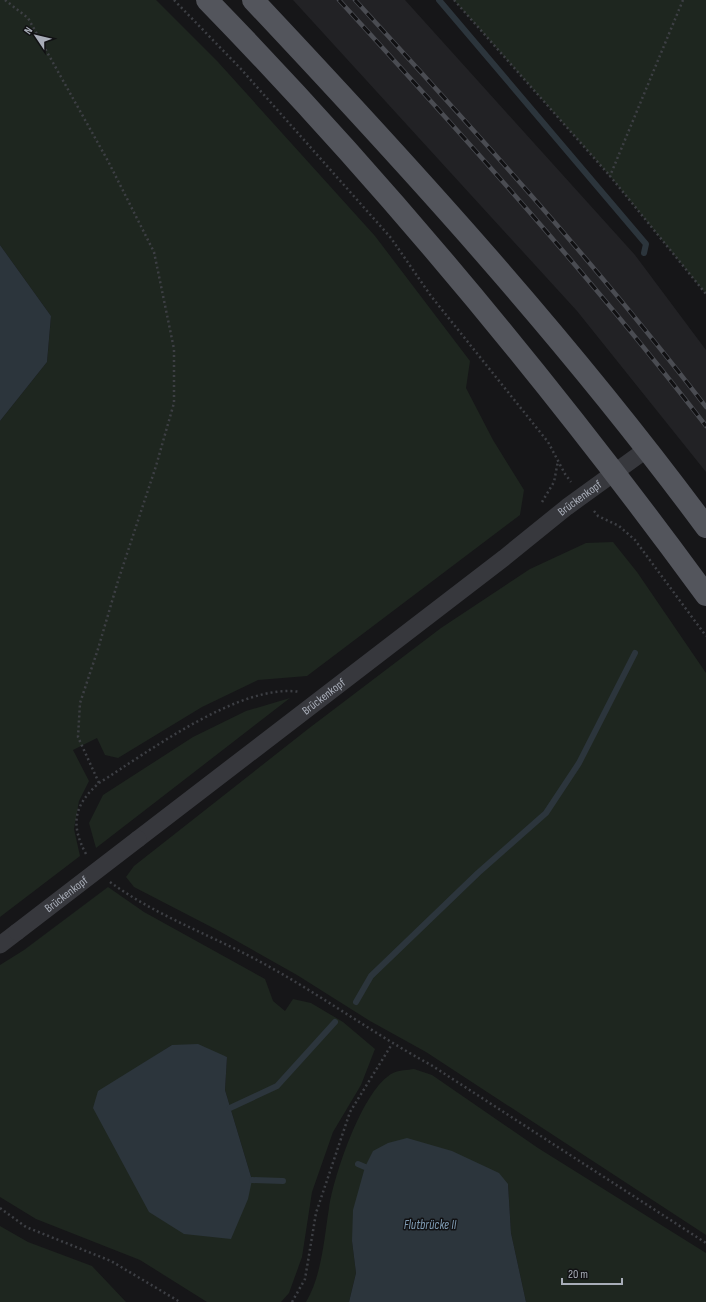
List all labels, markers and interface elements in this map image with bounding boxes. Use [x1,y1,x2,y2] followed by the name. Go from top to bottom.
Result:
[16,16,56,56] north arrow
[21,24,35,37] text: N
[555,477,605,519] street label: Brückenkopf
[299,675,349,718] street label: Brückenkopf
[41,872,91,916] street label: Brückenkopf
[404,1217,457,1233] water label: Flutbrücke II
[562,1260,622,1286] scale bar
[568,1267,588,1282] text: 20 m

